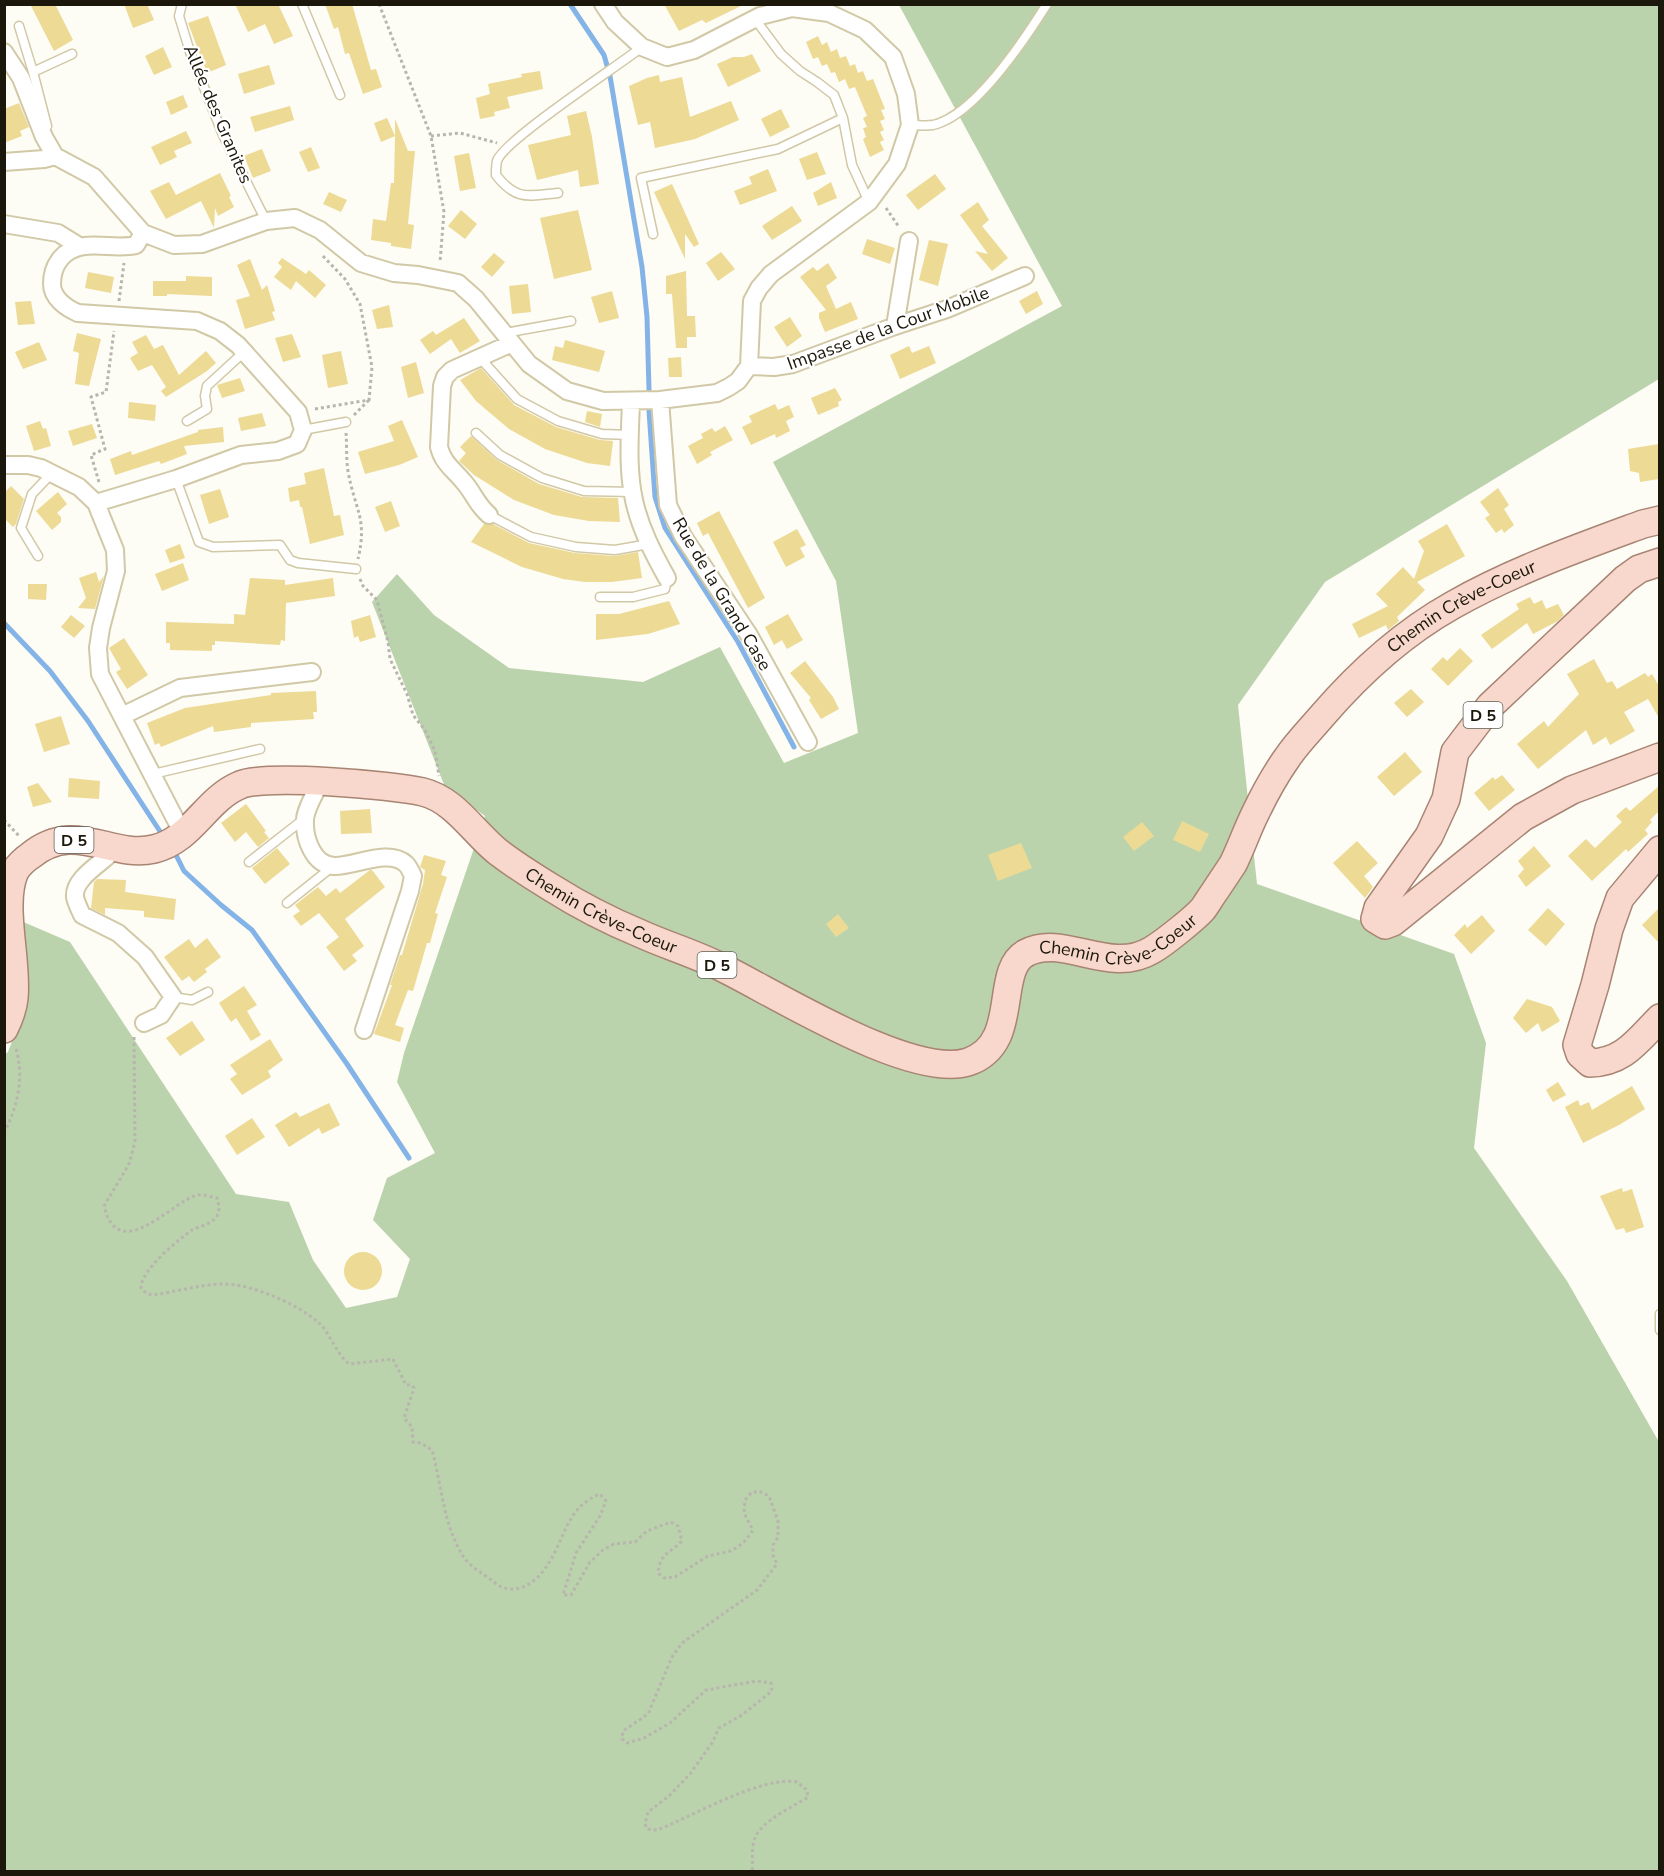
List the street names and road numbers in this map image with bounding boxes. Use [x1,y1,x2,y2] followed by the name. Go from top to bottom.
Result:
[178,41,258,187] street label: Allée des Granites
[784,280,992,376] street label: Impasse de la Cour Mobile
[667,513,777,675] street label: Rue de la Grand Case
[1382,554,1540,658] street label: Chemin Crève-Coeur
[1464,702,1502,728] road number: D 5
[54,827,94,853] road number: D 5
[520,862,681,960] street label: Chemin Crève-Coeur
[1038,908,1202,971] street label: Chemin Crève-Coeur
[698,952,736,978] road number: D 5

